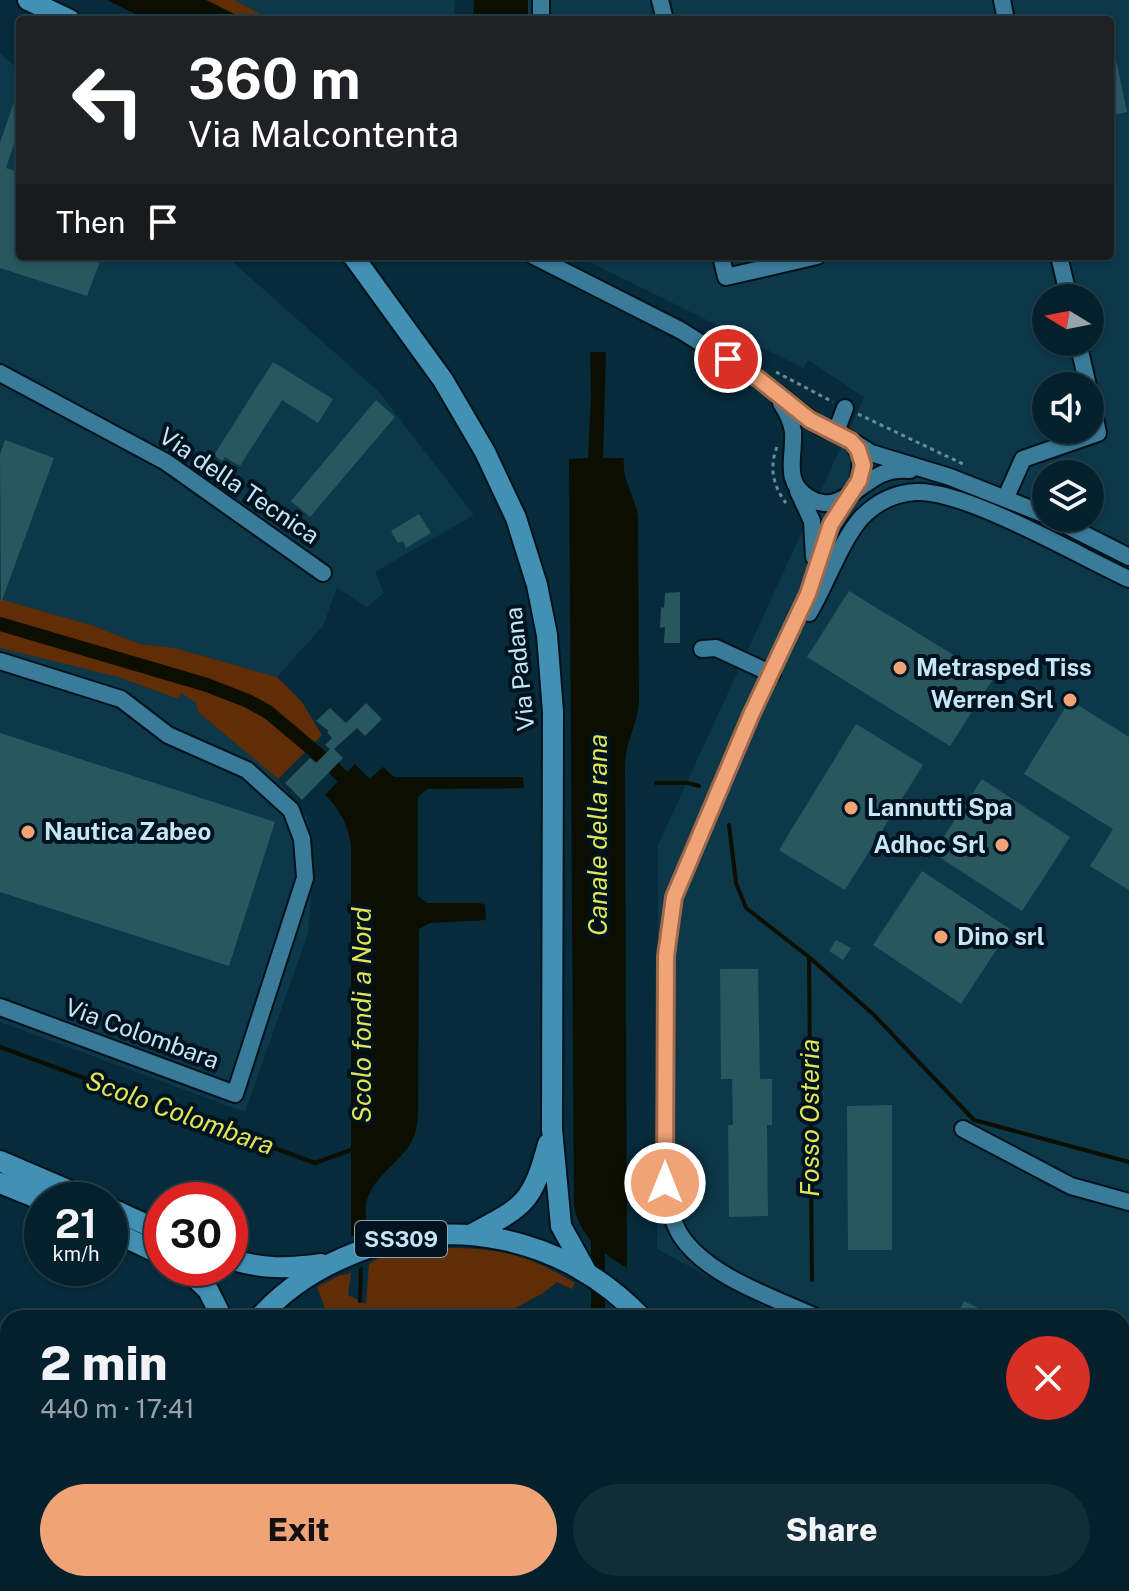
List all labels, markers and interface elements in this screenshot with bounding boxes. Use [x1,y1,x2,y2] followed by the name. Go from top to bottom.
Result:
[188,46,361,112] text: 360 m
[56,48,160,152] icon: left
[188,113,459,155] text: Via Malcontenta
[141,200,185,244] icon: arrive
[56,204,125,240] text: Then
[1032,284,1104,356] north arrow
[1032,284,1104,532] map controls
[694,325,762,393] pin
[706,337,750,381] icon: arrive
[1032,372,1104,444] button: sound
[154,421,325,549] street label: Via della Tecnica
[1032,460,1104,532] button: layers
[499,606,539,732] street label: Via Padana
[916,653,1092,681] place label: Metrasped Tiss
[891,659,909,677] marker: Metrasped Tiss
[931,685,1054,713] place label: Werren Srl
[1061,691,1079,709] marker: Werren Srl
[582,734,613,936] water label: Canale della rana
[867,793,1013,821] place label: Lannutti Spa
[842,799,860,817] marker: Lannutti Spa
[44,817,211,845] place label: Nautica Zabeo
[19,823,37,841] marker: Nautica Zabeo
[873,830,986,858] place label: Adhoc Srl
[993,836,1011,854] marker: Adhoc Srl
[346,907,377,1123] water label: Scolo fondi a Nord
[957,922,1045,950] place label: Dino srl
[932,928,950,946] marker: Dino srl
[61,992,223,1074] street label: Via Colombara
[794,1039,825,1197] water label: Fosso Osteria
[82,1064,279,1161] water label: Scolo Colombara
[623,1141,707,1225] position arrow
[144,1182,248,1286] speed limit sign: 30
[55,1200,97,1247] text: 21
[355,1221,447,1257] road number: SS309
[52,1242,100,1266] text: km/h
[40,1334,168,1391] text: 2 min
[1006,1336,1090,1420] button: close
[40,1393,195,1424] text: 440 m · 17:41
[40,1484,557,1576] button: Exit
[573,1484,1090,1576] button: Share

